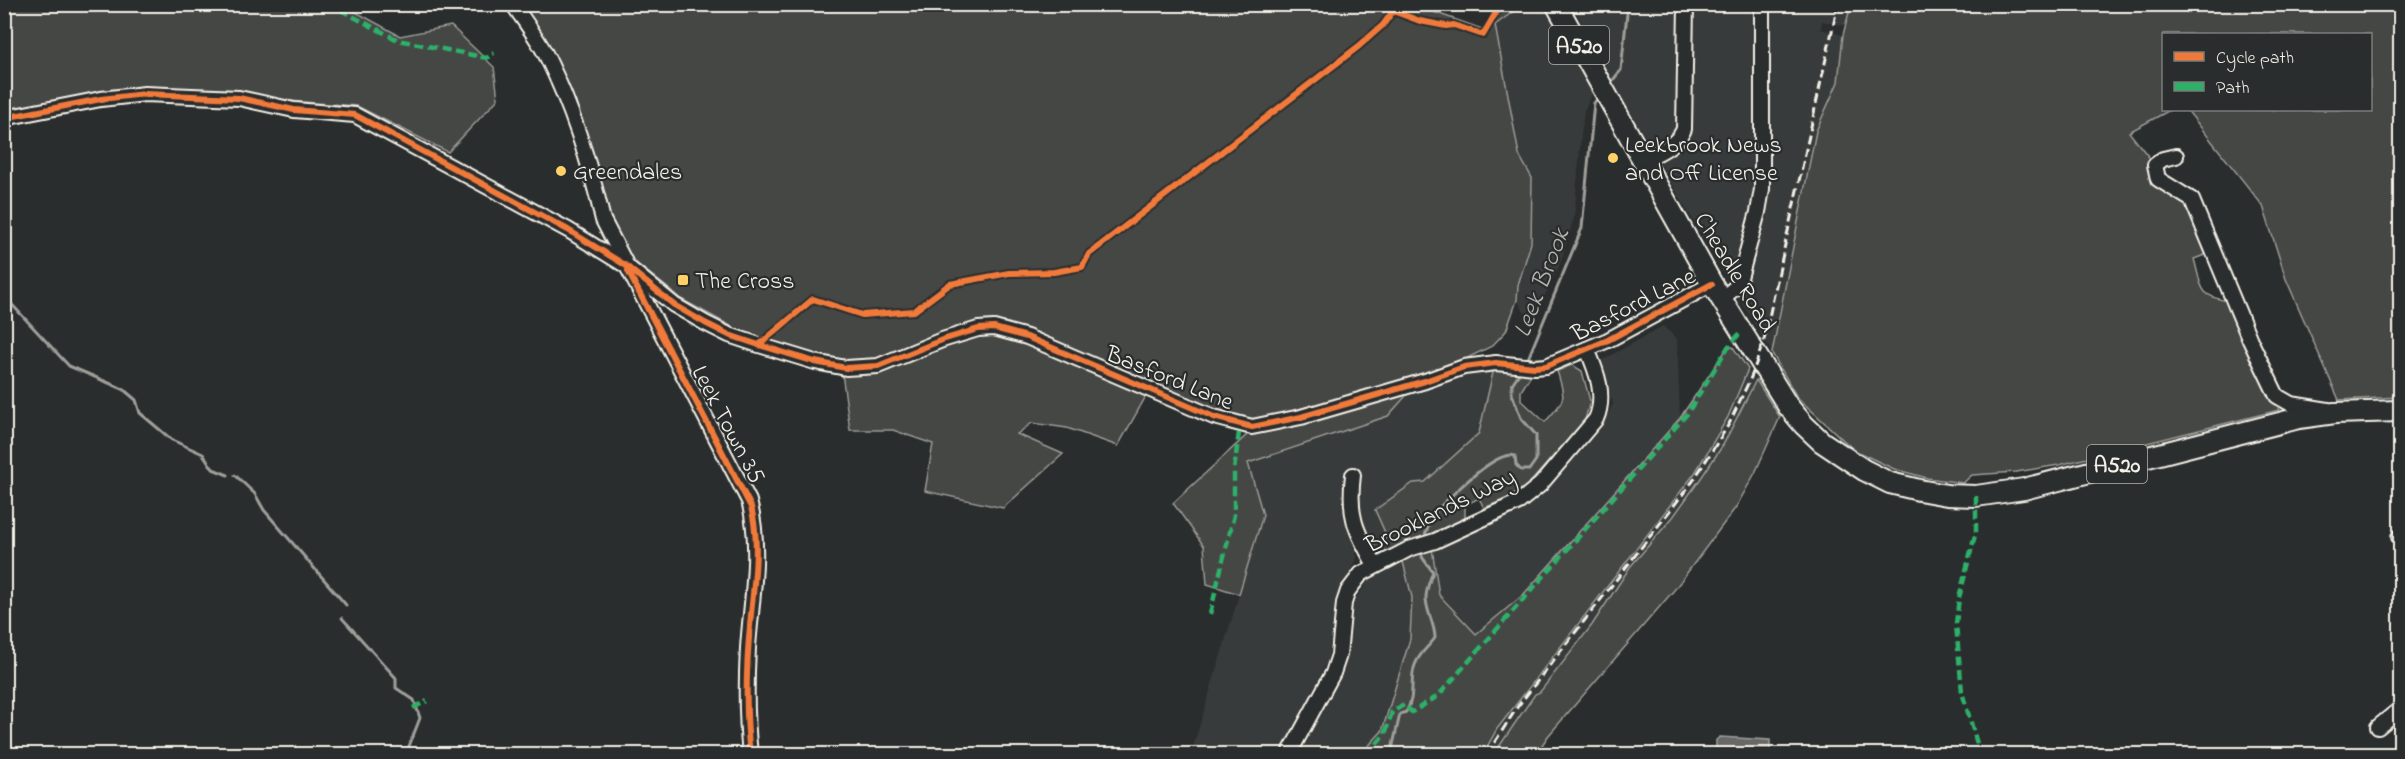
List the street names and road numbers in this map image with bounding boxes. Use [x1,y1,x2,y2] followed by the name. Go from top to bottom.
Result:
[1549,26,1609,64] road number: A520
[1684,207,1784,340] street label: Cheadle Road
[1565,260,1702,353] street label: Basford Lane
[1099,337,1238,421] street label: Basford Lane
[681,360,773,491] street label: Leek Town 35
[2087,445,2147,483] road number: A520
[1359,461,1523,565] street label: Brooklands Way

